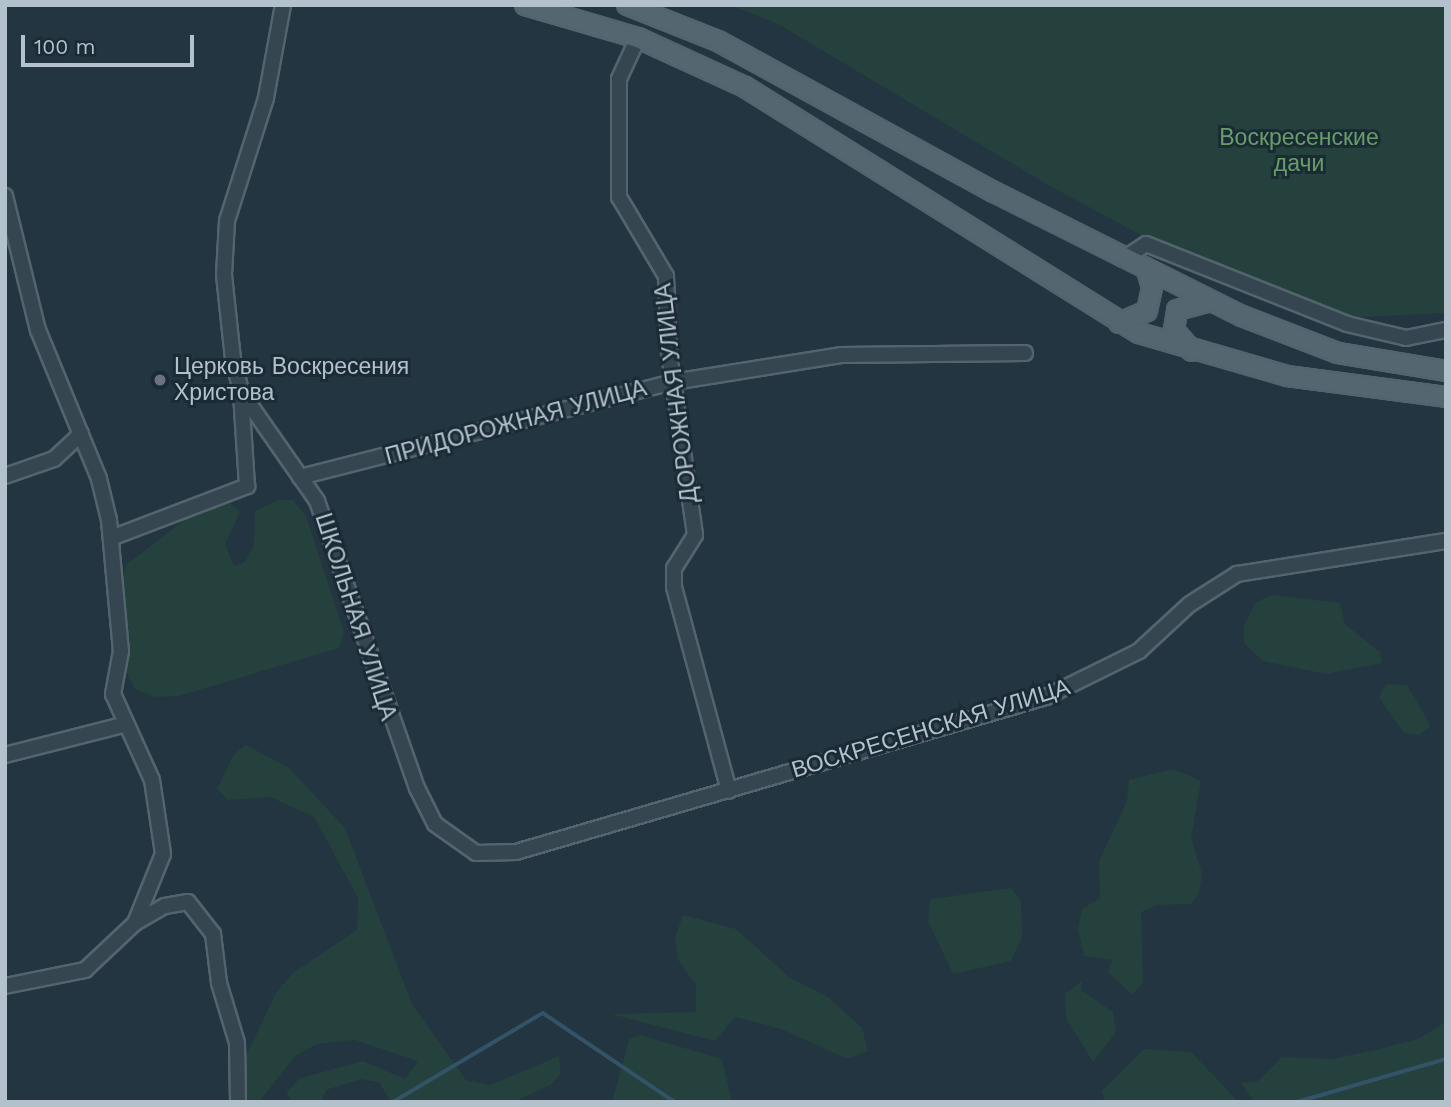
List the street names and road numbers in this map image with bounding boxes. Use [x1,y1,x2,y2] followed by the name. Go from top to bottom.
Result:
[650,282,704,504] street label: ДОРОЖНАЯ УЛИЦА
[382,375,650,471] street label: ПРИДОРОЖНАЯ УЛИЦА
[308,510,402,724] street label: ШКОЛЬНАЯ УЛИЦА
[789,674,1073,784] street label: ВОСКРЕСЕНСКАЯ УЛИЦА

